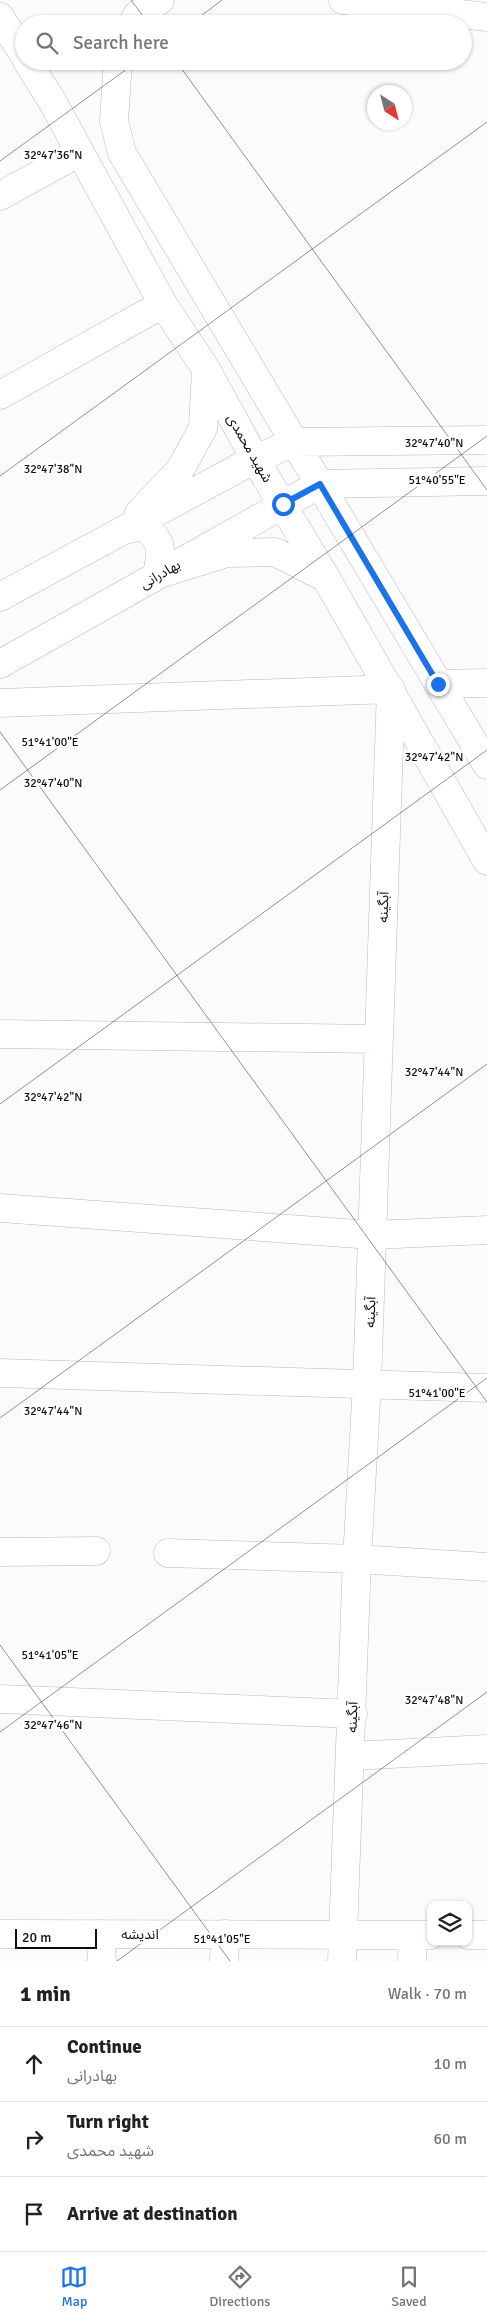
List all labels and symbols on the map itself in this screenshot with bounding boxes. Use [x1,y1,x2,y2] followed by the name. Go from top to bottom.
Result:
[367,85,412,130] north arrow
[24,148,82,163] text: 32°47'36"N
[223,411,276,486] street label: شهید محمدی
[405,436,463,451] text: 32°47'40"N
[24,462,82,477] text: 32°47'38"N
[408,473,466,488] text: 51°40'55"E
[272,493,295,516] route start
[137,556,184,593] street label: بهادرانی
[427,673,450,696] route end
[21,735,79,750] text: 51°41'00"E
[405,750,463,765] text: 32°47'42"N
[24,776,82,791] text: 32°47'40"N
[374,890,393,923] street label: آبگینه
[405,1065,463,1080] text: 32°47'44"N
[24,1090,82,1105] text: 32°47'42"N
[361,1295,380,1328] street label: آبگینه
[408,1386,466,1401] text: 51°41'00"E
[24,1404,82,1419] text: 32°47'44"N
[21,1648,79,1663] text: 51°41'05"E
[405,1693,463,1708] text: 32°47'48"N
[343,1700,362,1733] street label: آبگینه
[24,1718,82,1733] text: 32°47'46"N
[15,1926,98,1949] scale bar
[121,1926,159,1943] street label: اندیشه
[193,1932,251,1947] text: 51°41'05"E

